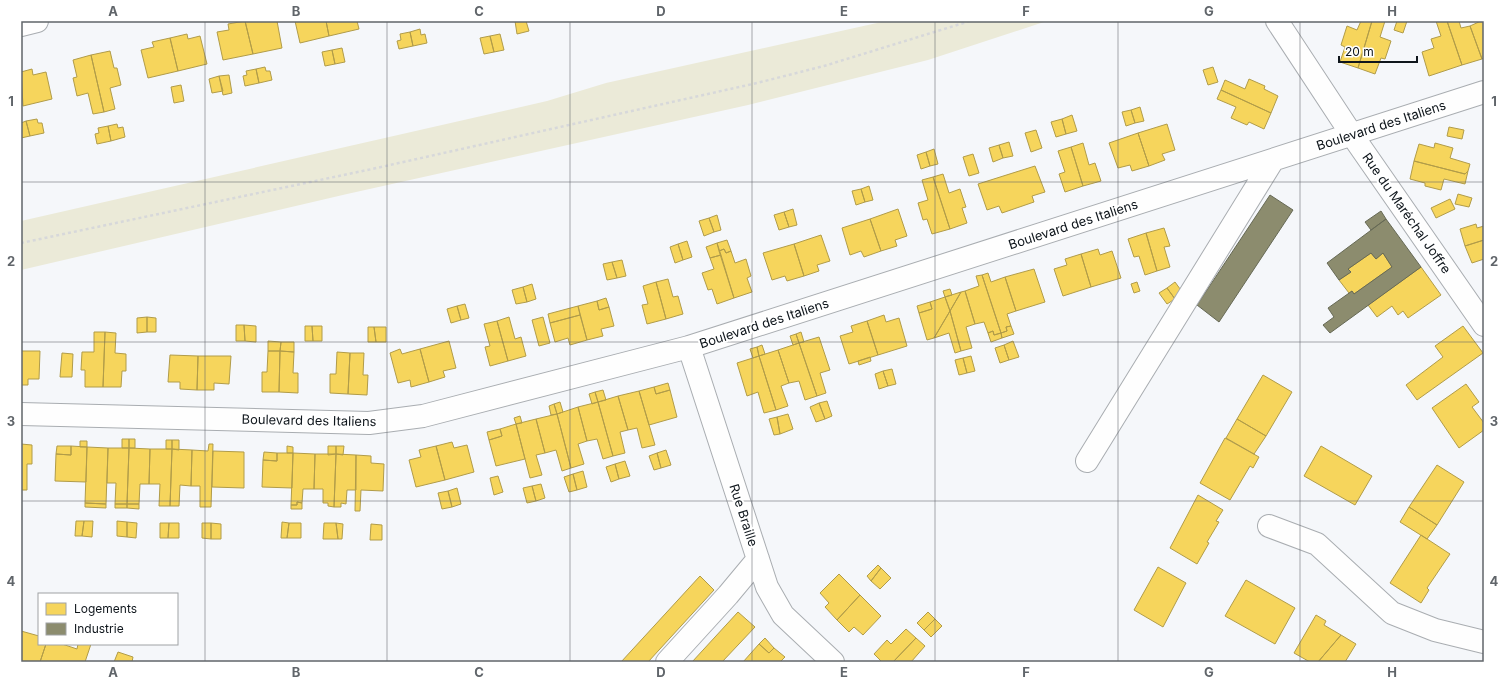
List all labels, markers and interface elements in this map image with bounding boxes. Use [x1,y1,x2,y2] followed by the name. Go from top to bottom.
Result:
[108,3,118,19] text: A
[292,3,301,19] text: B
[474,3,484,19] text: C
[656,3,666,19] text: D
[840,3,848,19] text: E
[1022,3,1030,19] text: F
[1204,3,1214,19] text: G
[1387,3,1397,19] text: H
[1339,38,1417,64] scale bar
[1345,44,1374,59] text: 20 m
[8,93,14,109] text: 1
[1491,93,1497,109] text: 1
[1314,96,1448,153] street label: Boulevard des Italiens
[1359,150,1455,276] street label: Rue du Maréchal Joffre
[1006,195,1140,252] street label: Boulevard des Italiens
[7,253,15,269] text: 2
[1490,253,1498,269] text: 2
[697,294,831,351] street label: Boulevard des Italiens
[241,411,377,429] street label: Boulevard des Italiens
[7,413,15,429] text: 3
[1490,413,1498,429] text: 3
[726,482,762,548] street label: Rue Braille
[7,573,16,589] text: 4
[1490,573,1499,589] text: 4
[38,593,178,645] legend
[74,601,137,616] text: Logements
[74,621,124,636] text: Industrie
[108,664,118,680] text: A
[292,664,301,680] text: B
[474,664,484,680] text: C
[656,664,666,680] text: D
[840,664,848,680] text: E
[1022,664,1030,680] text: F
[1204,664,1214,680] text: G
[1387,664,1397,680] text: H

